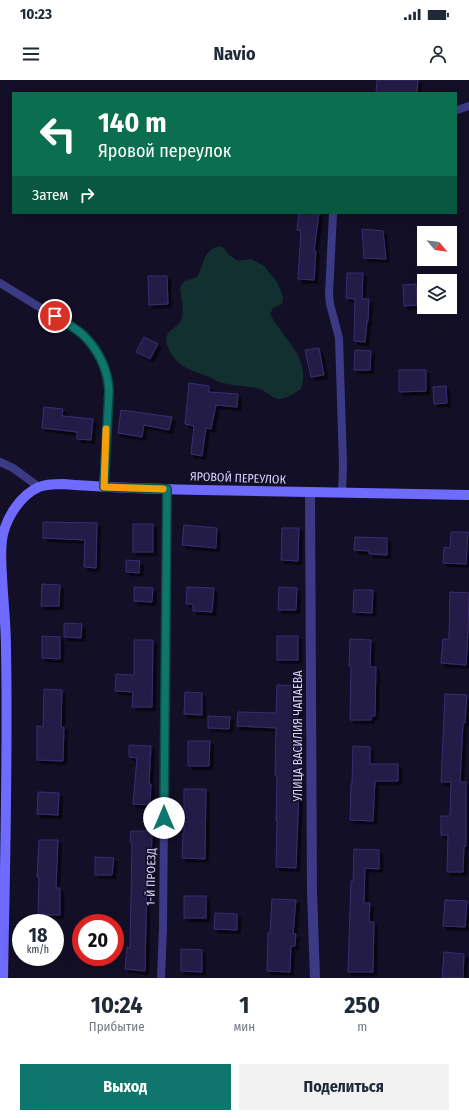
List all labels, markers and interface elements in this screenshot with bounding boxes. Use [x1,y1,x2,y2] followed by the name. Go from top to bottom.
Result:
[20,5,52,23] text: 10:23
[20,43,42,65] icon: menu
[213,43,256,65] text: Navio
[427,43,449,65] icon: person
[98,106,167,139] text: 140 m
[32,108,84,160] icon: left
[98,140,231,162] text: Яровой переулок
[76,184,98,206] icon: right
[32,186,68,204] text: Затем
[417,226,457,266] north arrow
[417,226,457,314] map controls
[417,274,457,314] button: layers
[38,299,72,333] pin
[44,305,66,327] icon: arrive
[190,468,287,487] street label: ЯРОВОЙ ПЕРЕУЛОК
[291,670,305,802] street label: УЛИЦА ВАСИЛИЯ ЧАПАЕВА
[143,797,185,839] position arrow
[142,848,159,906] street label: 1-Й ПРОЕЗД
[72,914,124,966] speed limit sign: 20
[28,923,48,947] text: 18
[27,944,49,956] text: km/h
[91,991,143,1019] text: 10:24
[239,991,249,1019] text: 1
[344,991,380,1019] text: 250
[89,1019,145,1034] text: Прибытие
[233,1019,255,1034] text: мин
[357,1019,367,1034] text: m
[20,1064,231,1110] button: Выход
[239,1064,449,1110] button: Поделиться

